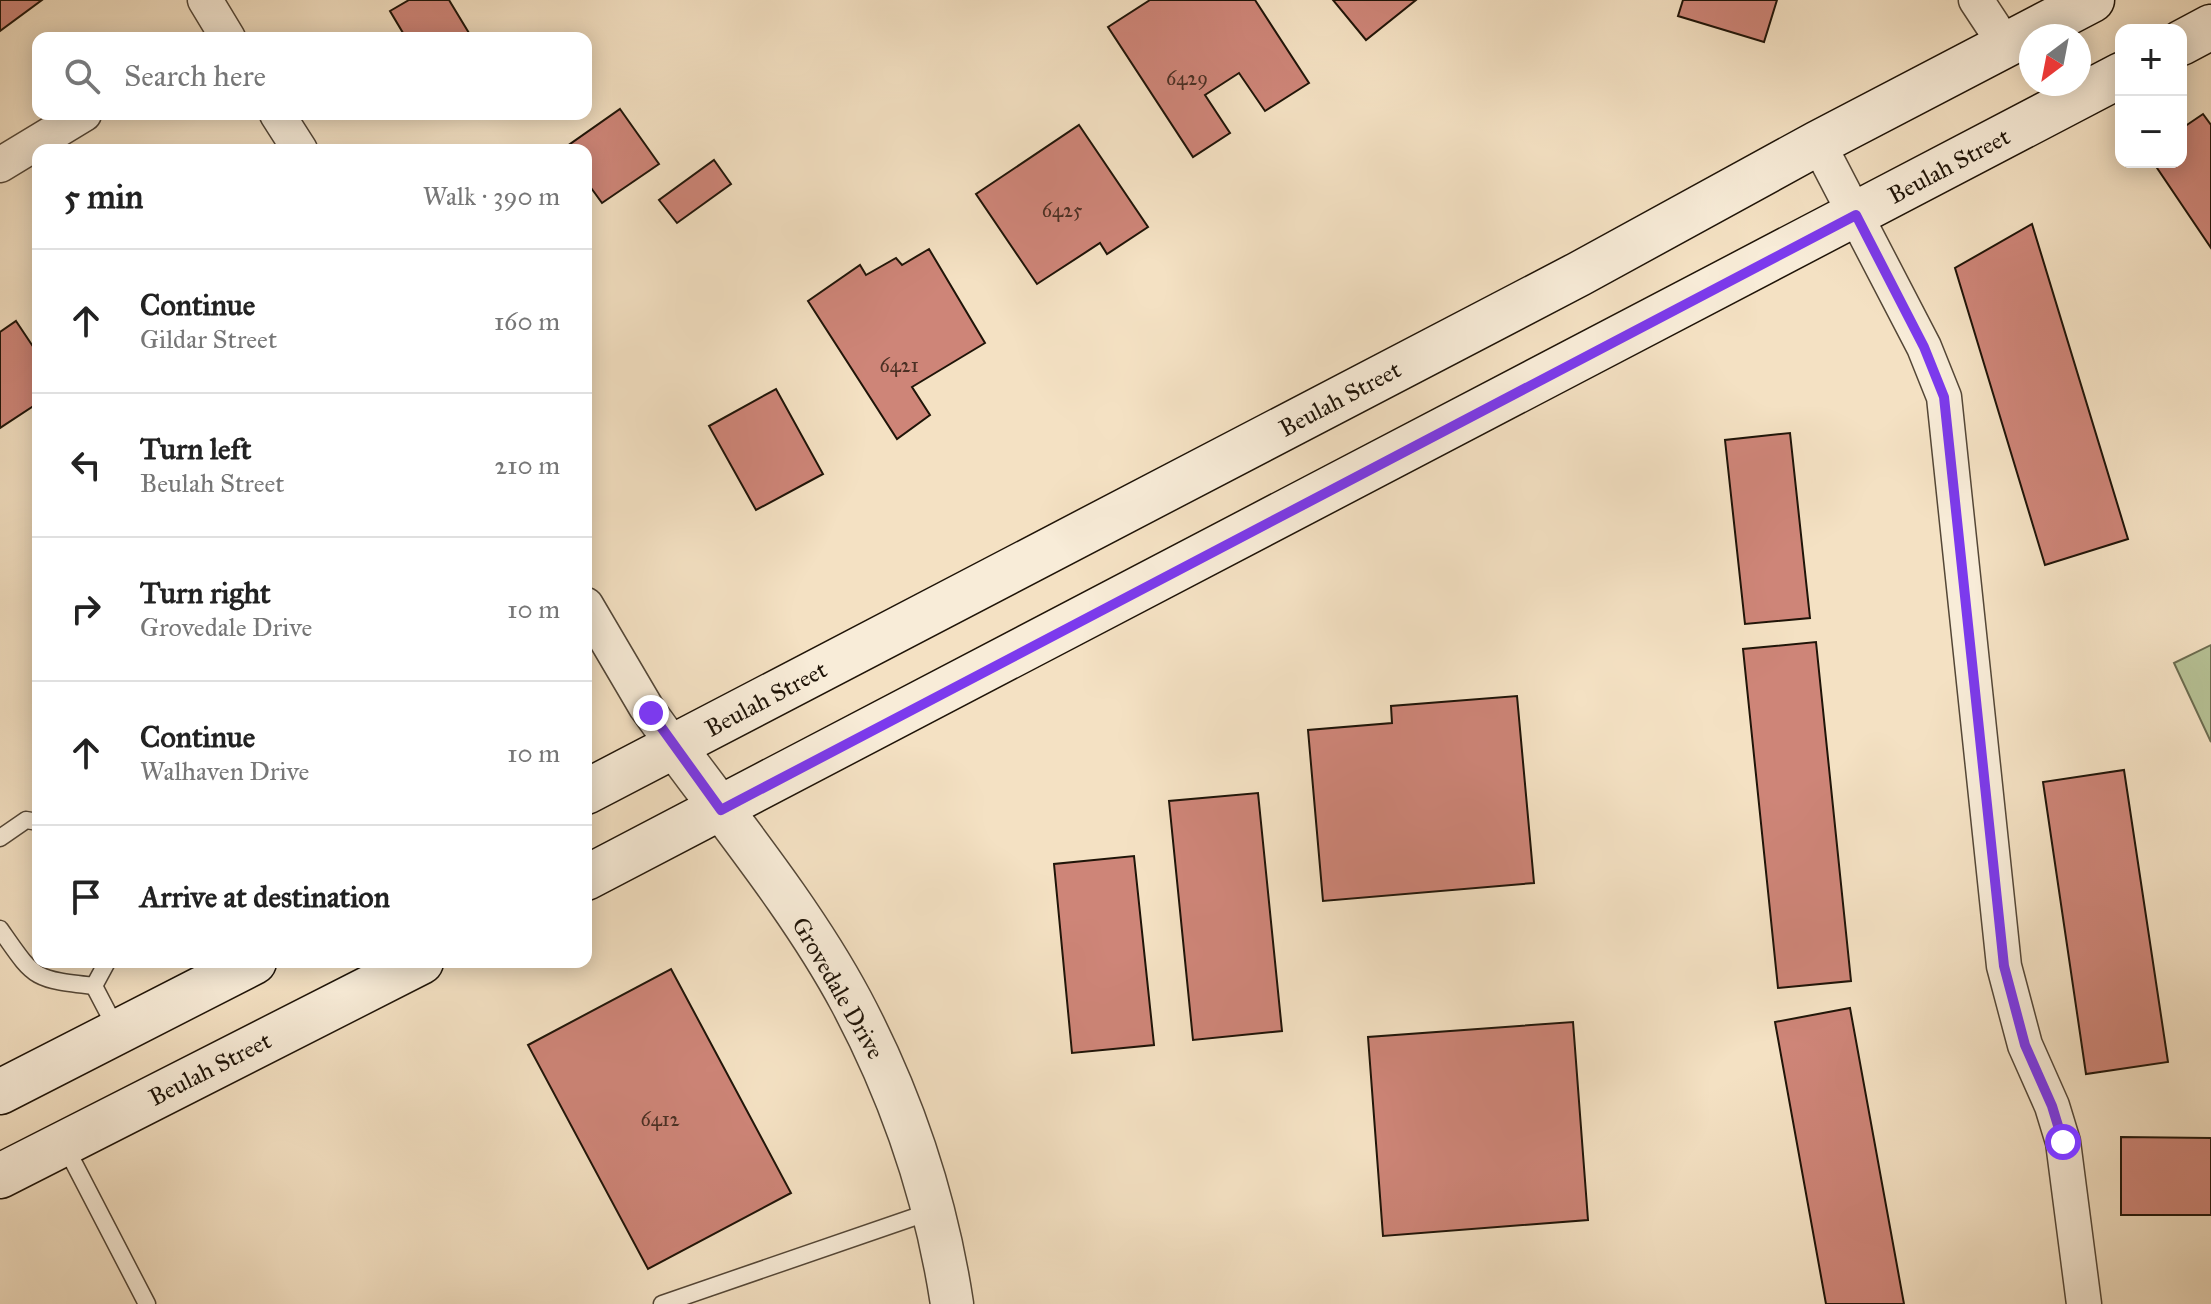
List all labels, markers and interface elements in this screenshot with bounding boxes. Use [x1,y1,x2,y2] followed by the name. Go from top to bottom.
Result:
[2019,24,2091,96] north arrow
[2115,24,2187,168] map controls
[2115,24,2187,96] button: +
[32,32,592,120] search box
[60,54,104,98] icon: search
[124,58,266,94] text: Search here
[1166,66,1208,90] house number: 6429
[2115,96,2187,168] button: −
[1883,121,2015,211] street label: Beulah Street
[64,176,143,217] text: 5 min
[423,180,560,212] text: Walk · 390 m
[1042,198,1082,222] house number: 6425
[140,287,255,323] text: Continue
[64,299,108,343] icon: ahead
[494,305,560,337] text: 160 m
[140,323,277,355] text: Gildar Street
[879,353,919,377] house number: 6421
[1274,354,1406,444] street label: Beulah Street
[140,431,251,467] text: Turn left
[64,443,108,487] icon: left
[494,449,560,481] text: 210 m
[140,467,285,499] text: Beulah Street
[140,575,271,611] text: Turn right
[64,587,108,631] icon: right
[507,593,560,625] text: 10 m
[140,611,312,643] text: Grovedale Drive
[700,654,832,744] street label: Beulah Street
[633,695,669,731] route end
[140,719,255,755] text: Continue
[64,731,108,775] icon: ahead
[507,737,560,769] text: 10 m
[140,755,309,787] text: Walhaven Drive
[64,875,108,919] icon: arrive
[140,879,390,915] text: Arrive at destination
[785,912,891,1064] street label: Grovedale Drive
[144,1025,277,1113] street label: Beulah Street
[640,1107,680,1131] house number: 6412
[2045,1124,2081,1160] route start

